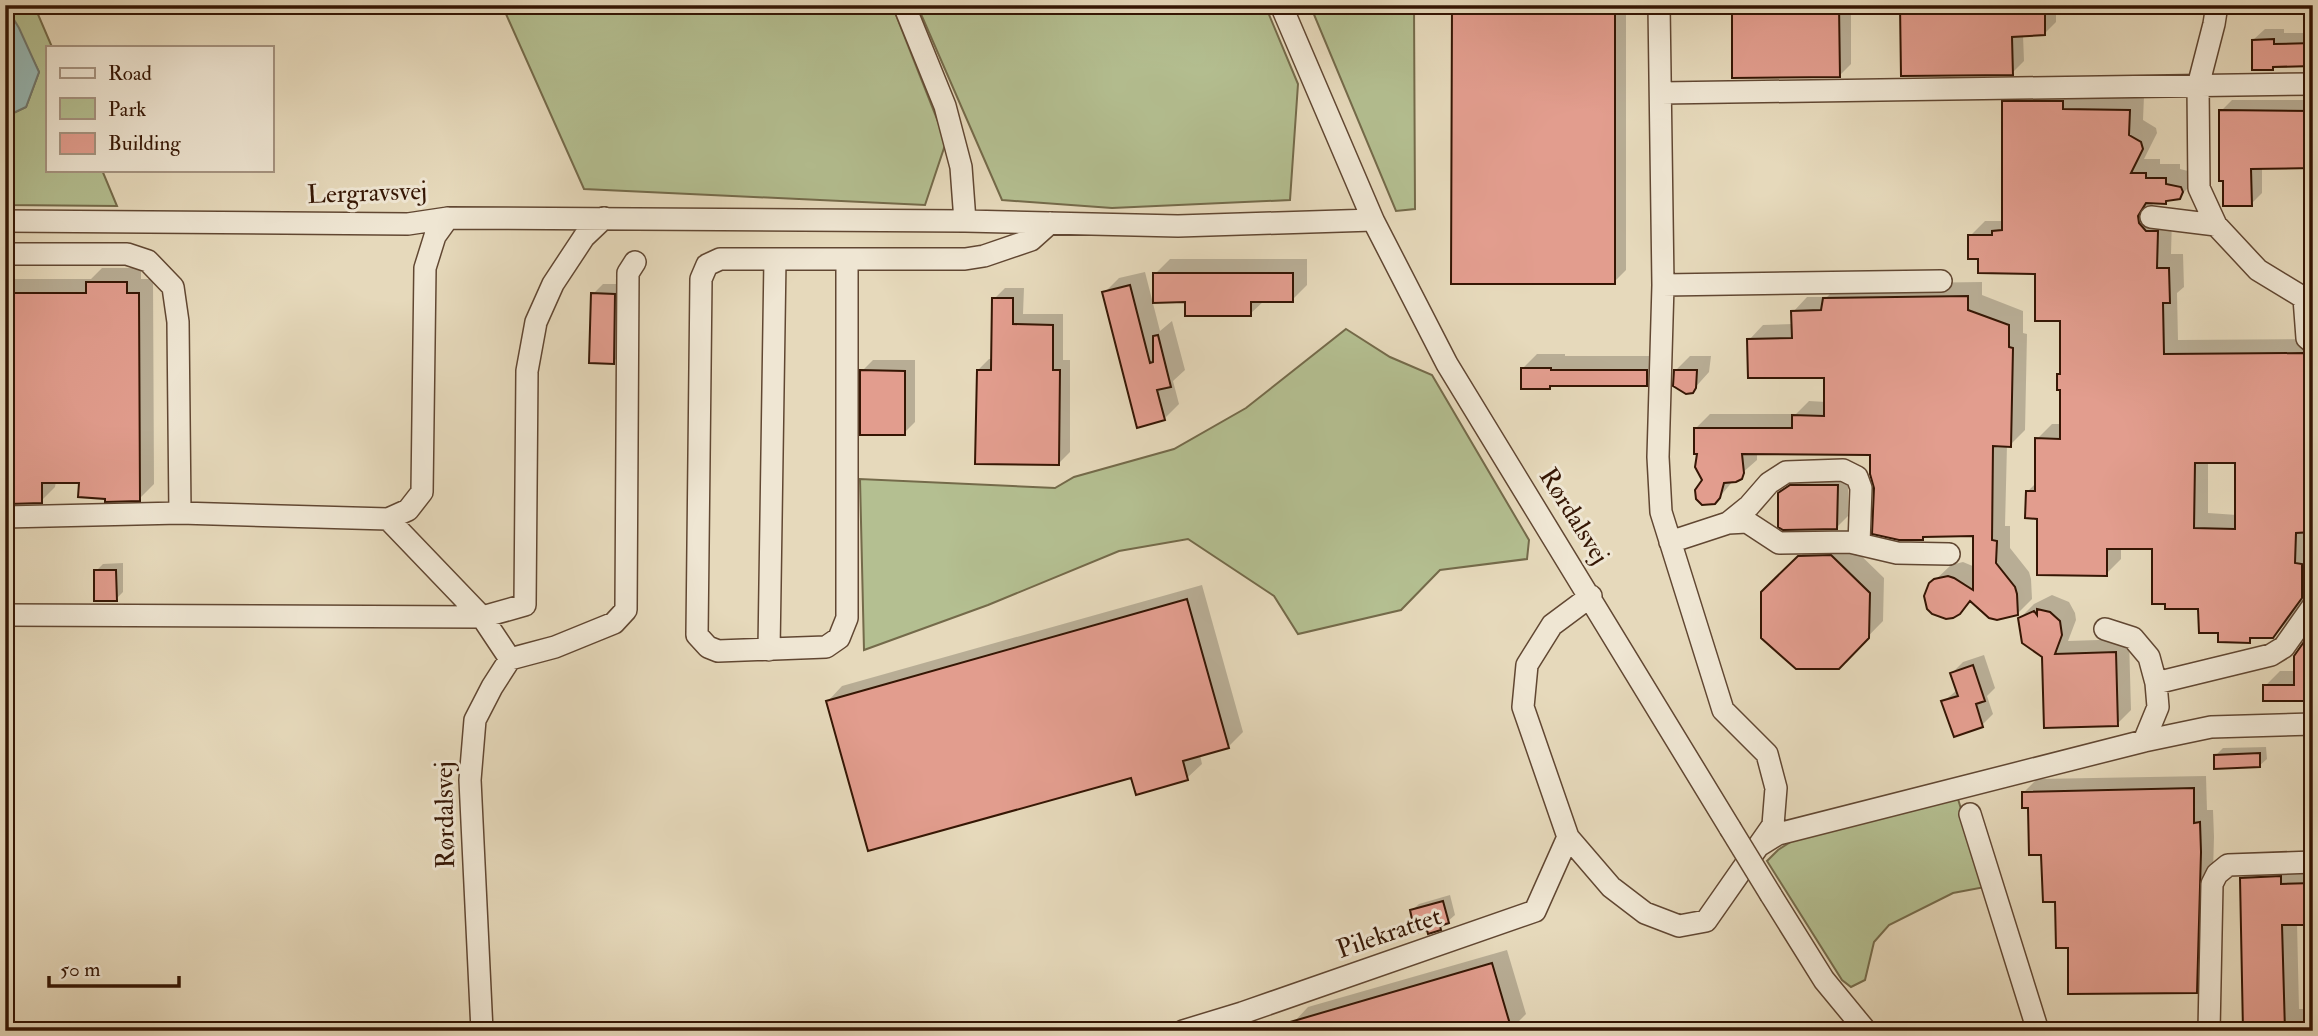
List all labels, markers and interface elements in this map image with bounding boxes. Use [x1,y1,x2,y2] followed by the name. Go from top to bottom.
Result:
[46,46,273,172] legend
[108,60,153,87] text: Road
[108,96,146,123] text: Park
[108,130,181,157] text: Building
[306,175,428,211] street label: Lergravsvej
[1532,462,1616,570] street label: Rørdalsvej
[428,761,462,869] street label: Rørdalsvej
[1333,900,1445,966] street label: Pilekrattet
[49,945,178,989] scale bar
[60,956,101,983] text: 50 m

